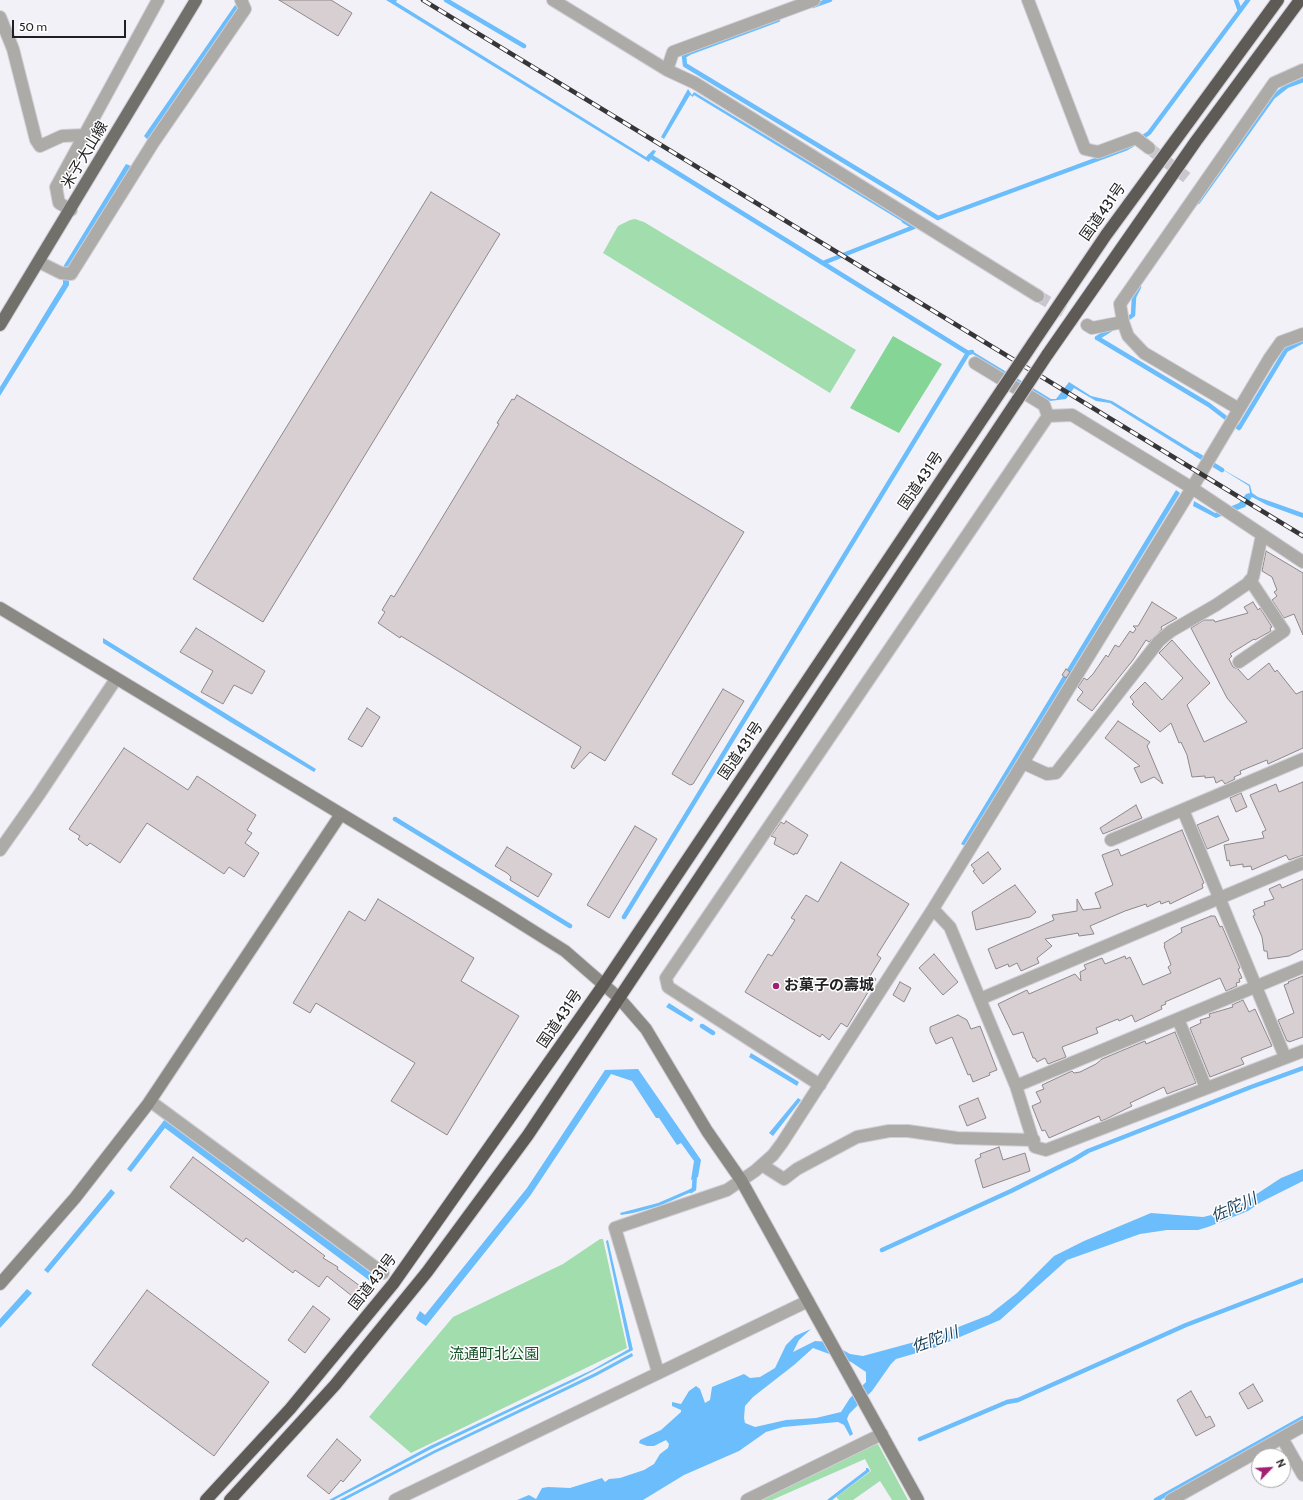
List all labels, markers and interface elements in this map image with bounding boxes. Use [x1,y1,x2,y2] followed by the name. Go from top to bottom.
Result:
[14,12,128,38] scale bar
[19,19,47,34] text: 50 m
[58,118,112,192] street label: 米子大山線
[1077,180,1129,244] street label: 国道431号
[895,448,947,514] street label: 国道431号
[715,718,767,784] street label: 国道431号
[784,977,874,995] place label: お菓子の壽城
[771,981,781,991] marker: お菓子の壽城
[534,986,586,1052] street label: 国道431号
[1208,1189,1260,1227] water label: 佐陀川
[345,1250,401,1314] street label: 国道431号
[909,1323,961,1357] water label: 佐陀川
[449,1346,539,1364] park label: 流通町北公園
[1251,1448,1291,1488] north arrow
[1273,1457,1289,1470] text: N

